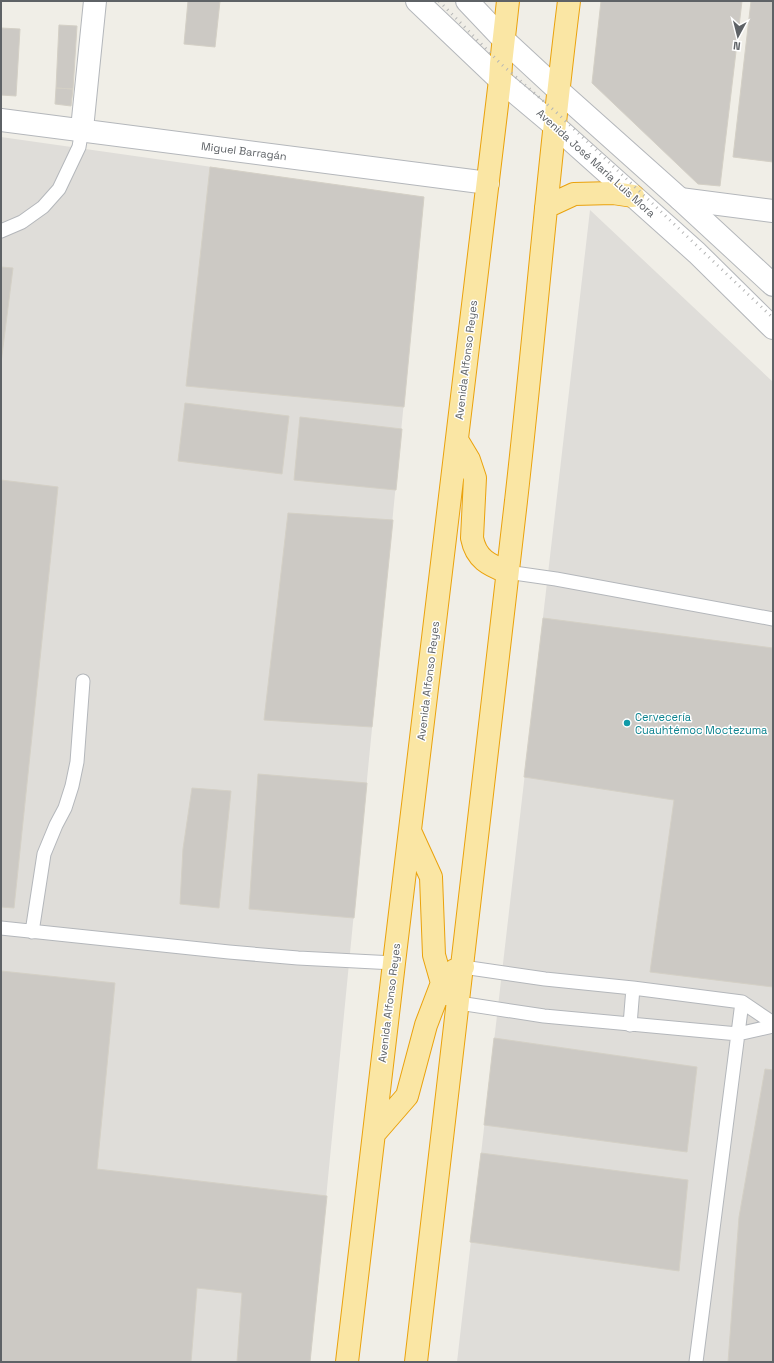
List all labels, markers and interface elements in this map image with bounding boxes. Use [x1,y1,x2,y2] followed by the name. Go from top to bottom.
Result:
[718,16,758,56] north arrow
[732,39,741,53] text: N
[534,106,659,221] street label: Avenida José María Luis Mora
[200,139,288,163] street label: Miguel Barragán
[452,299,480,420] street label: Avenida Alfonso Reyes
[414,620,442,741] street label: Avenida Alfonso Reyes
[635,710,768,737] place label: Cervecería Cuauhtémoc Moctezuma
[622,718,632,728] marker: Cervecería Cuauhtémoc Moctezuma
[375,942,403,1063] street label: Avenida Alfonso Reyes

